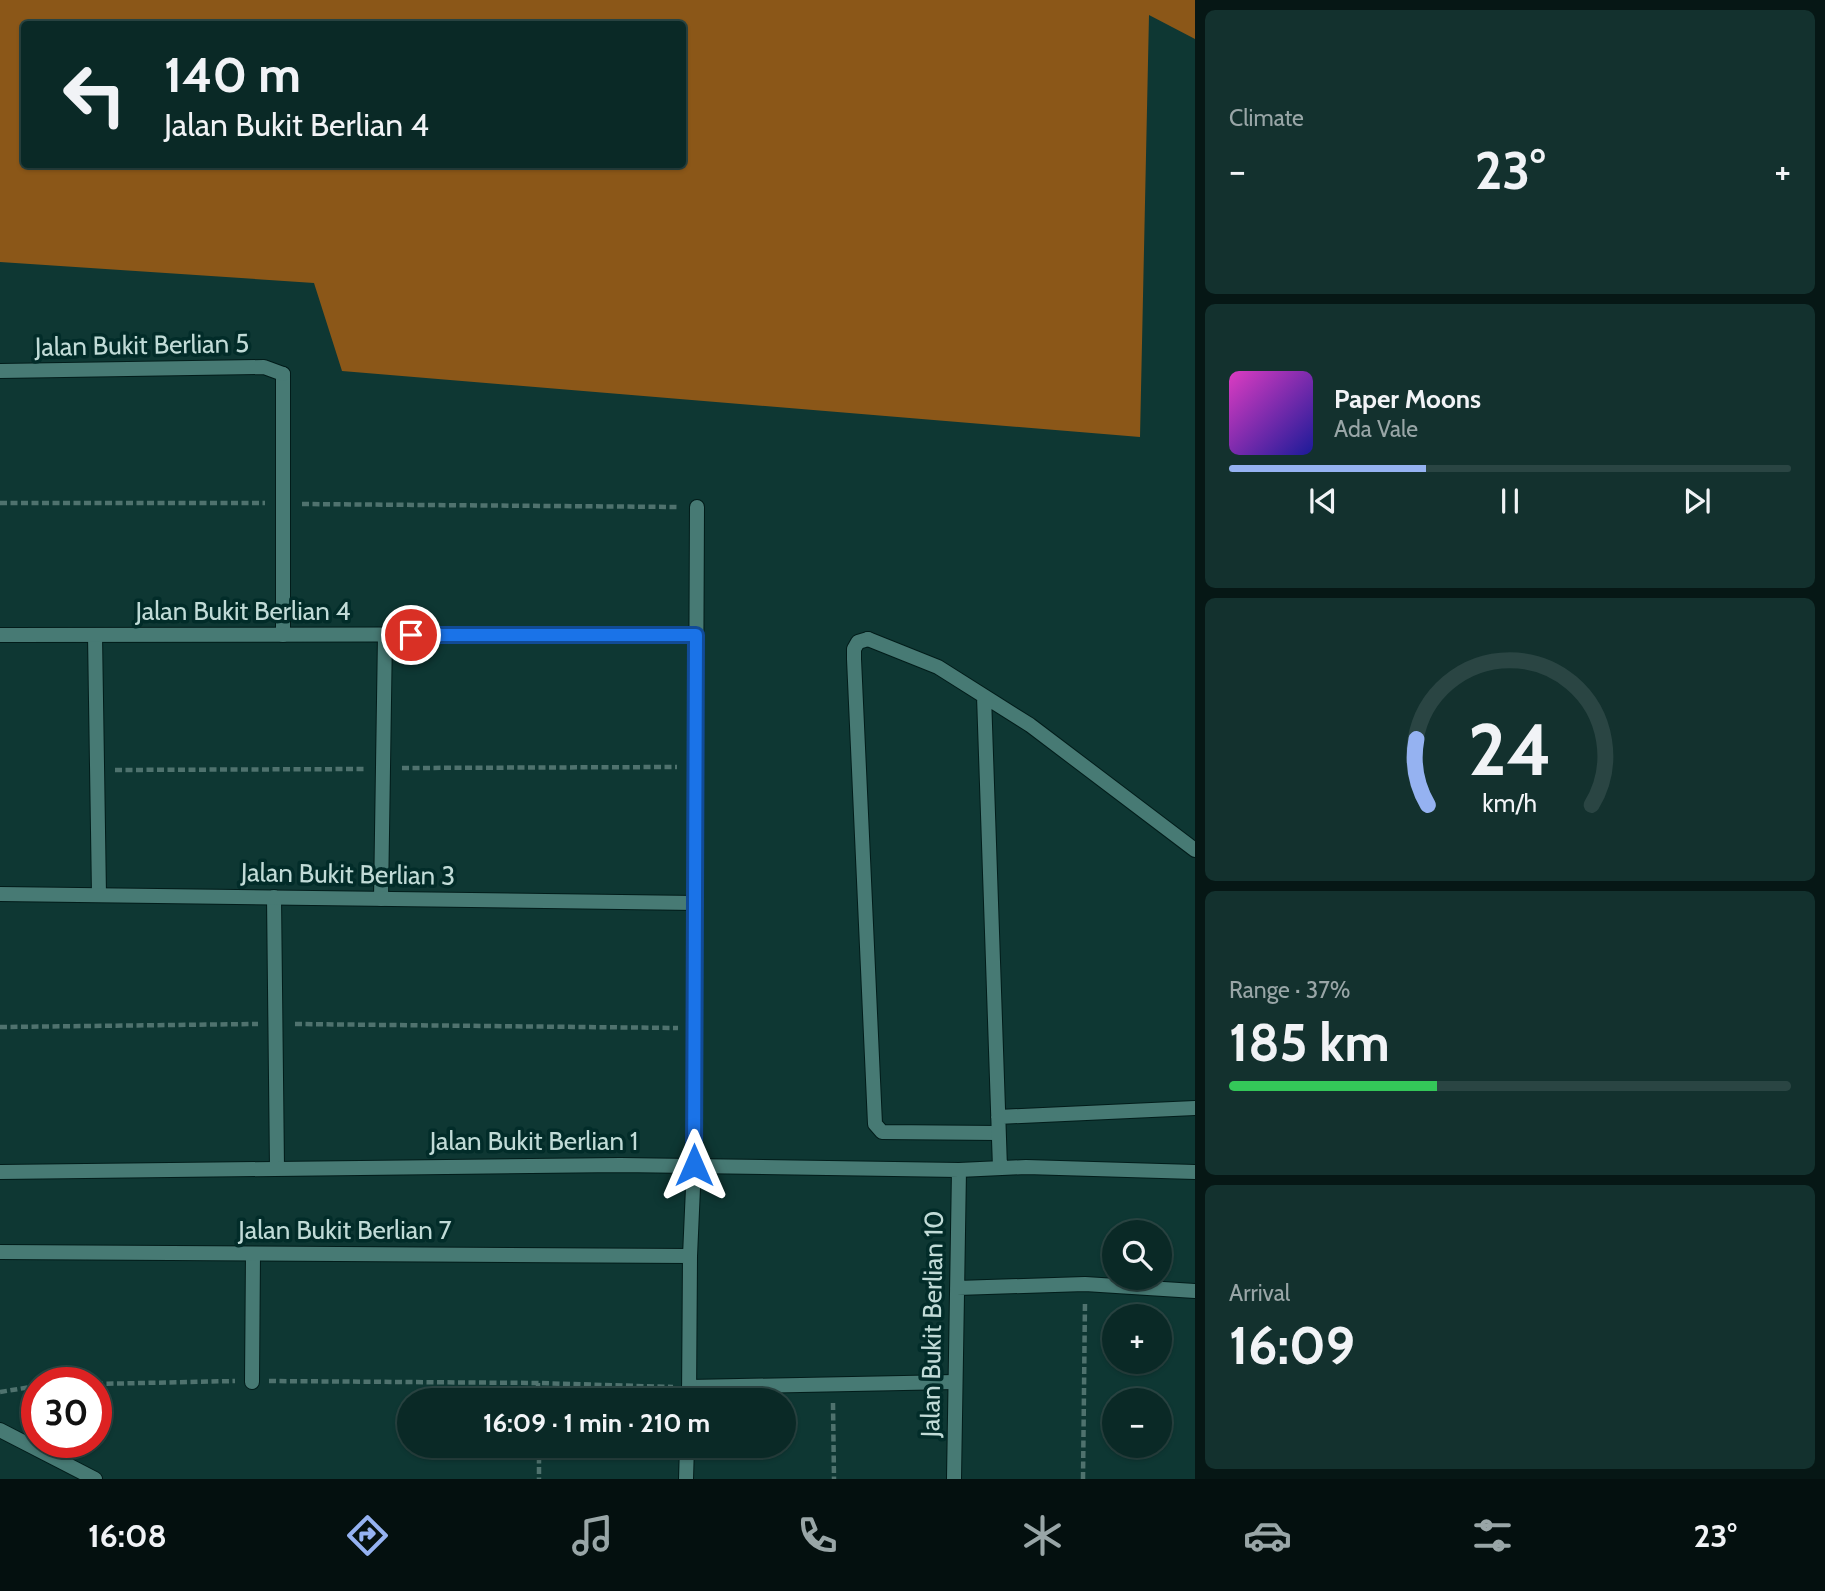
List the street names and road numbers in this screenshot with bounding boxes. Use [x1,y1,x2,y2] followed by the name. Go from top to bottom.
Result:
[34,327,249,363] street label: Jalan Bukit Berlian 5
[134,595,351,627] street label: Jalan Bukit Berlian 4
[240,856,455,892] street label: Jalan Bukit Berlian 3
[429,1125,638,1157] street label: Jalan Bukit Berlian 1
[914,1210,950,1439] street label: Jalan Bukit Berlian 10
[237,1214,452,1246] street label: Jalan Bukit Berlian 7

